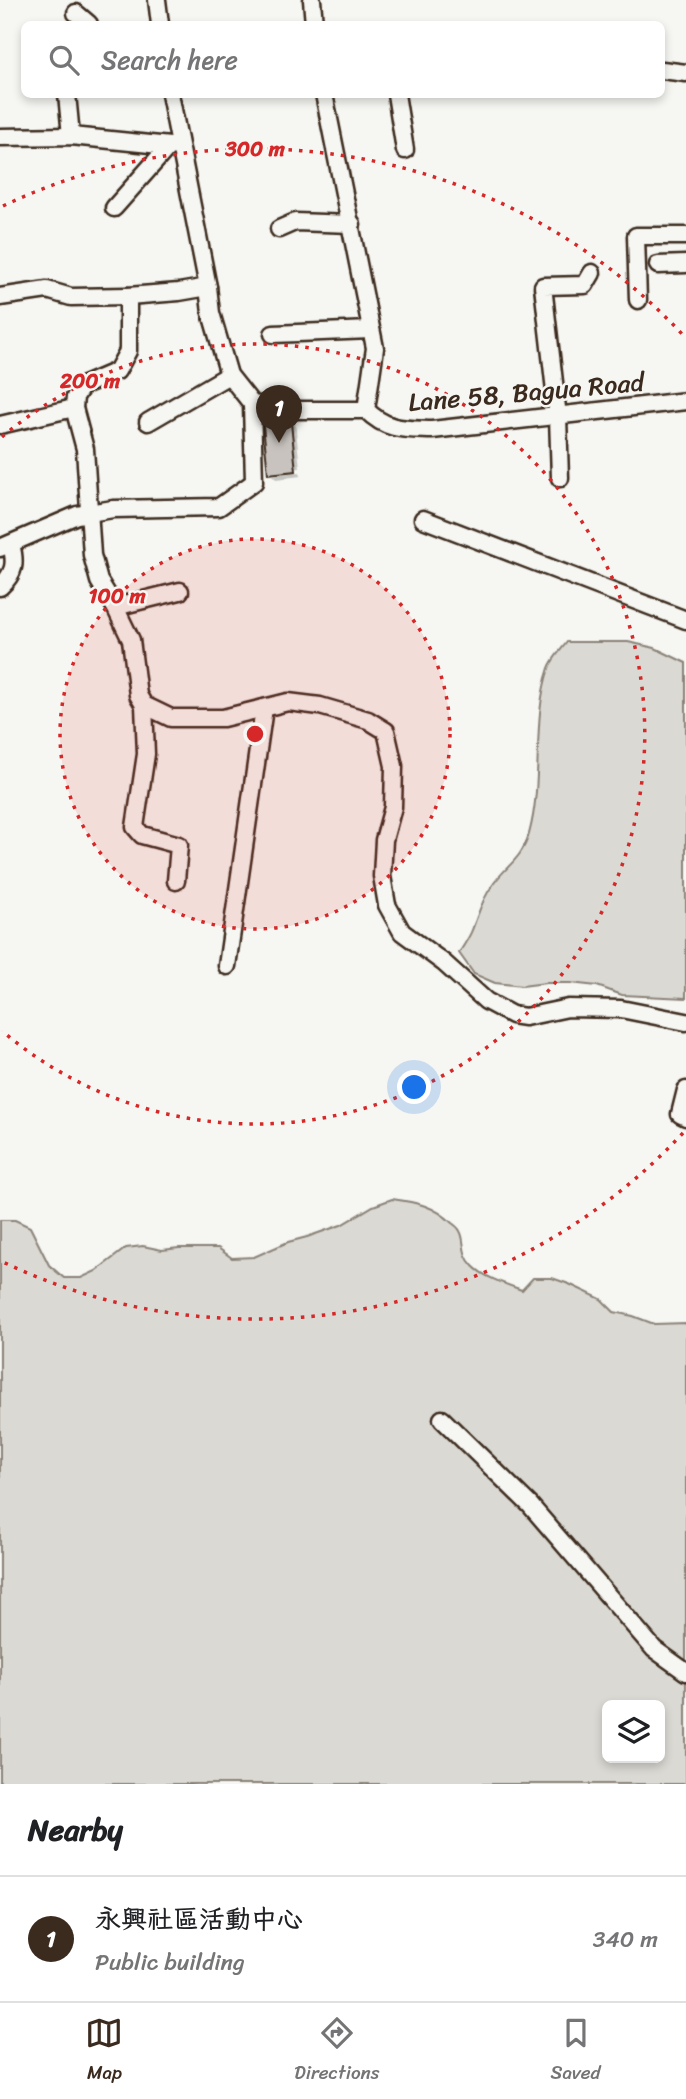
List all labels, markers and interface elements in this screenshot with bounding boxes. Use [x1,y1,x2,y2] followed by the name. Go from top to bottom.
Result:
[21,21,665,98] search box
[101,37,238,83] text: Search here
[45,41,83,79] icon: search
[224,130,286,168] text: 300 m
[406,359,648,425] street label: Lane 58, Bagua Road
[59,362,121,400] text: 200 m
[256,385,302,443] pin: 1
[88,577,146,615] text: 100 m
[243,722,267,746] centre of rings
[397,1070,431,1104] your location
[602,1700,665,1763] map controls
[602,1700,665,1763] button: layers
[28,1803,123,1857] text: Nearby
[95,1896,303,1942] text: 永興社區活動中心
[46,1919,56,1960] text: 1
[593,1919,658,1960] text: 340 m
[95,1942,245,1983] text: Public building
[85,2014,123,2089] tab: Map
[294,2014,380,2089] tab: Directions
[550,2014,601,2089] tab: Saved

